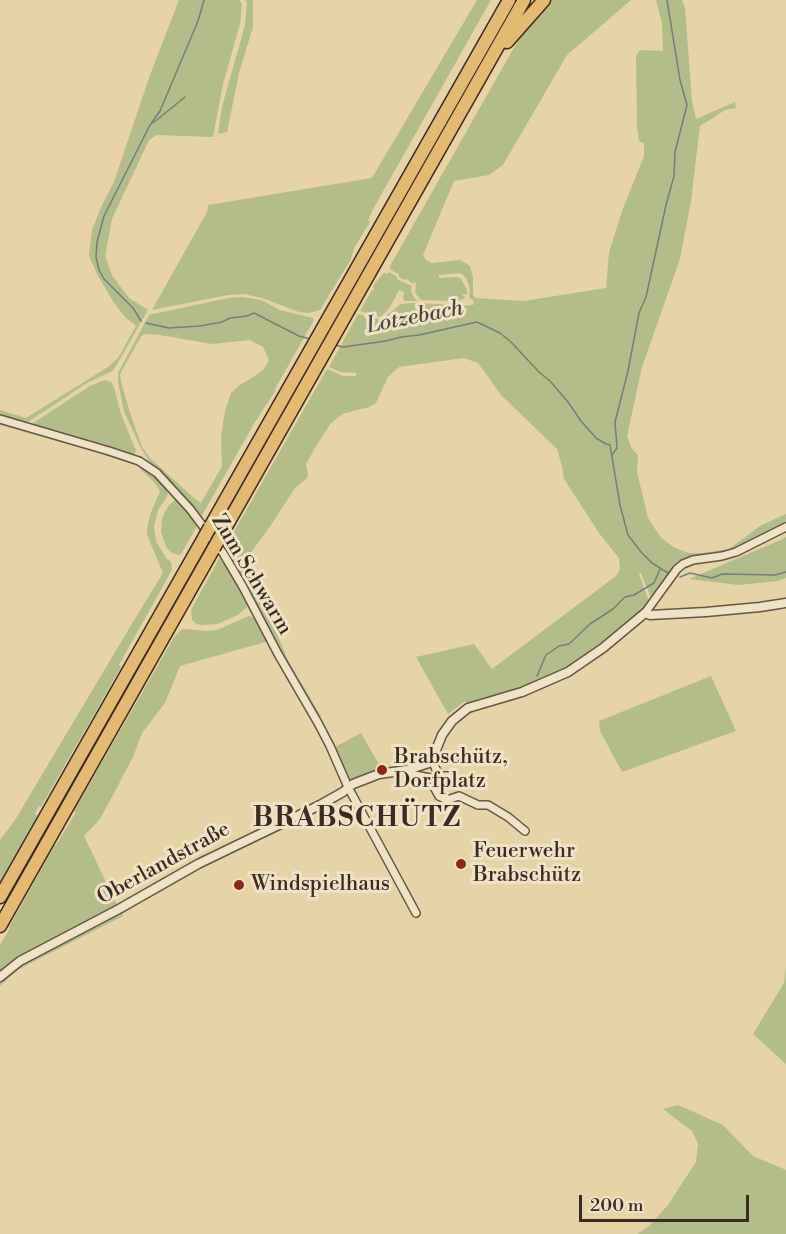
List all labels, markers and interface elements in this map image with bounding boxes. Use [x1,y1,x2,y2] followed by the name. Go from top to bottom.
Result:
[364,296,466,340] water label: Lotzebach
[205,510,297,640] street label: Zum Schwarm
[394,745,508,795] place label: Brabschütz, Dorfplatz
[375,763,389,777] marker: Brabschütz, Dorfplatz
[253,804,461,836] district label: BRABSCHÜTZ
[93,817,235,911] street label: Oberlandstraße
[473,839,581,889] place label: Feuerwehr Brabschütz
[454,857,468,871] marker: Feuerwehr Brabschütz
[251,872,390,898] place label: Windspielhaus
[232,878,246,892] marker: Windspielhaus
[582,1183,752,1221] scale bar
[590,1194,644,1217] text: 200 m

